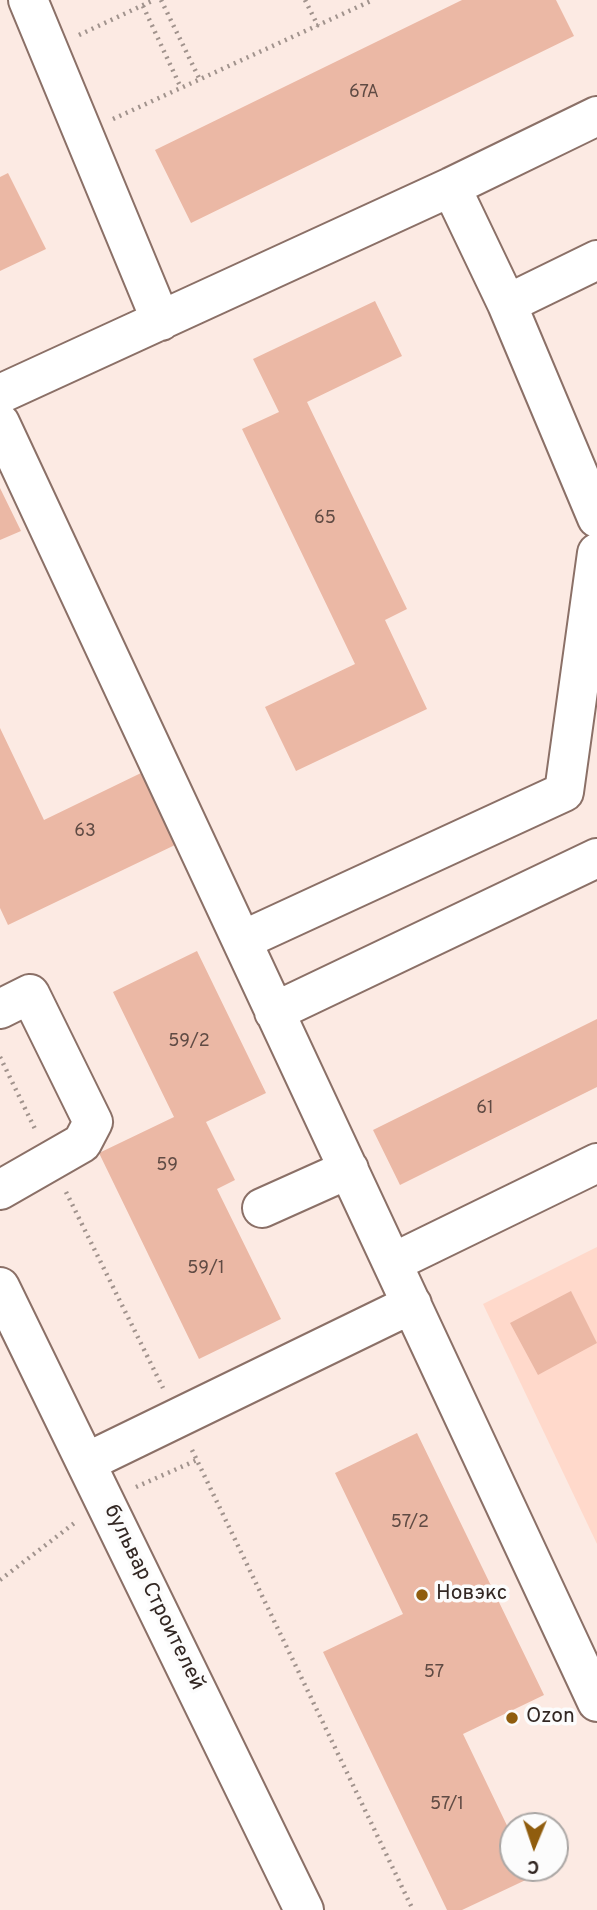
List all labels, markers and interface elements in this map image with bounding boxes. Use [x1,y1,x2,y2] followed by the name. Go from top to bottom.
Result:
[349,82,379,104] house number: 67А
[314,508,336,530] house number: 65
[74,821,96,843] house number: 63
[168,1031,210,1053] house number: 59/2
[476,1098,494,1120] house number: 61
[156,1155,178,1177] house number: 59
[187,1258,225,1280] house number: 59/1
[97,1501,209,1695] street label: бульвар Строителей
[391,1512,429,1534] house number: 57/2
[436,1582,507,1608] place label: Новэкс
[414,1587,430,1603] marker: Новэкс
[424,1662,444,1684] house number: 57
[526,1705,575,1731] place label: Ozon
[504,1710,520,1726] marker: Ozon
[430,1794,464,1816] house number: 57/1
[499,1812,569,1882] north arrow
[527,1854,540,1878] text: С

